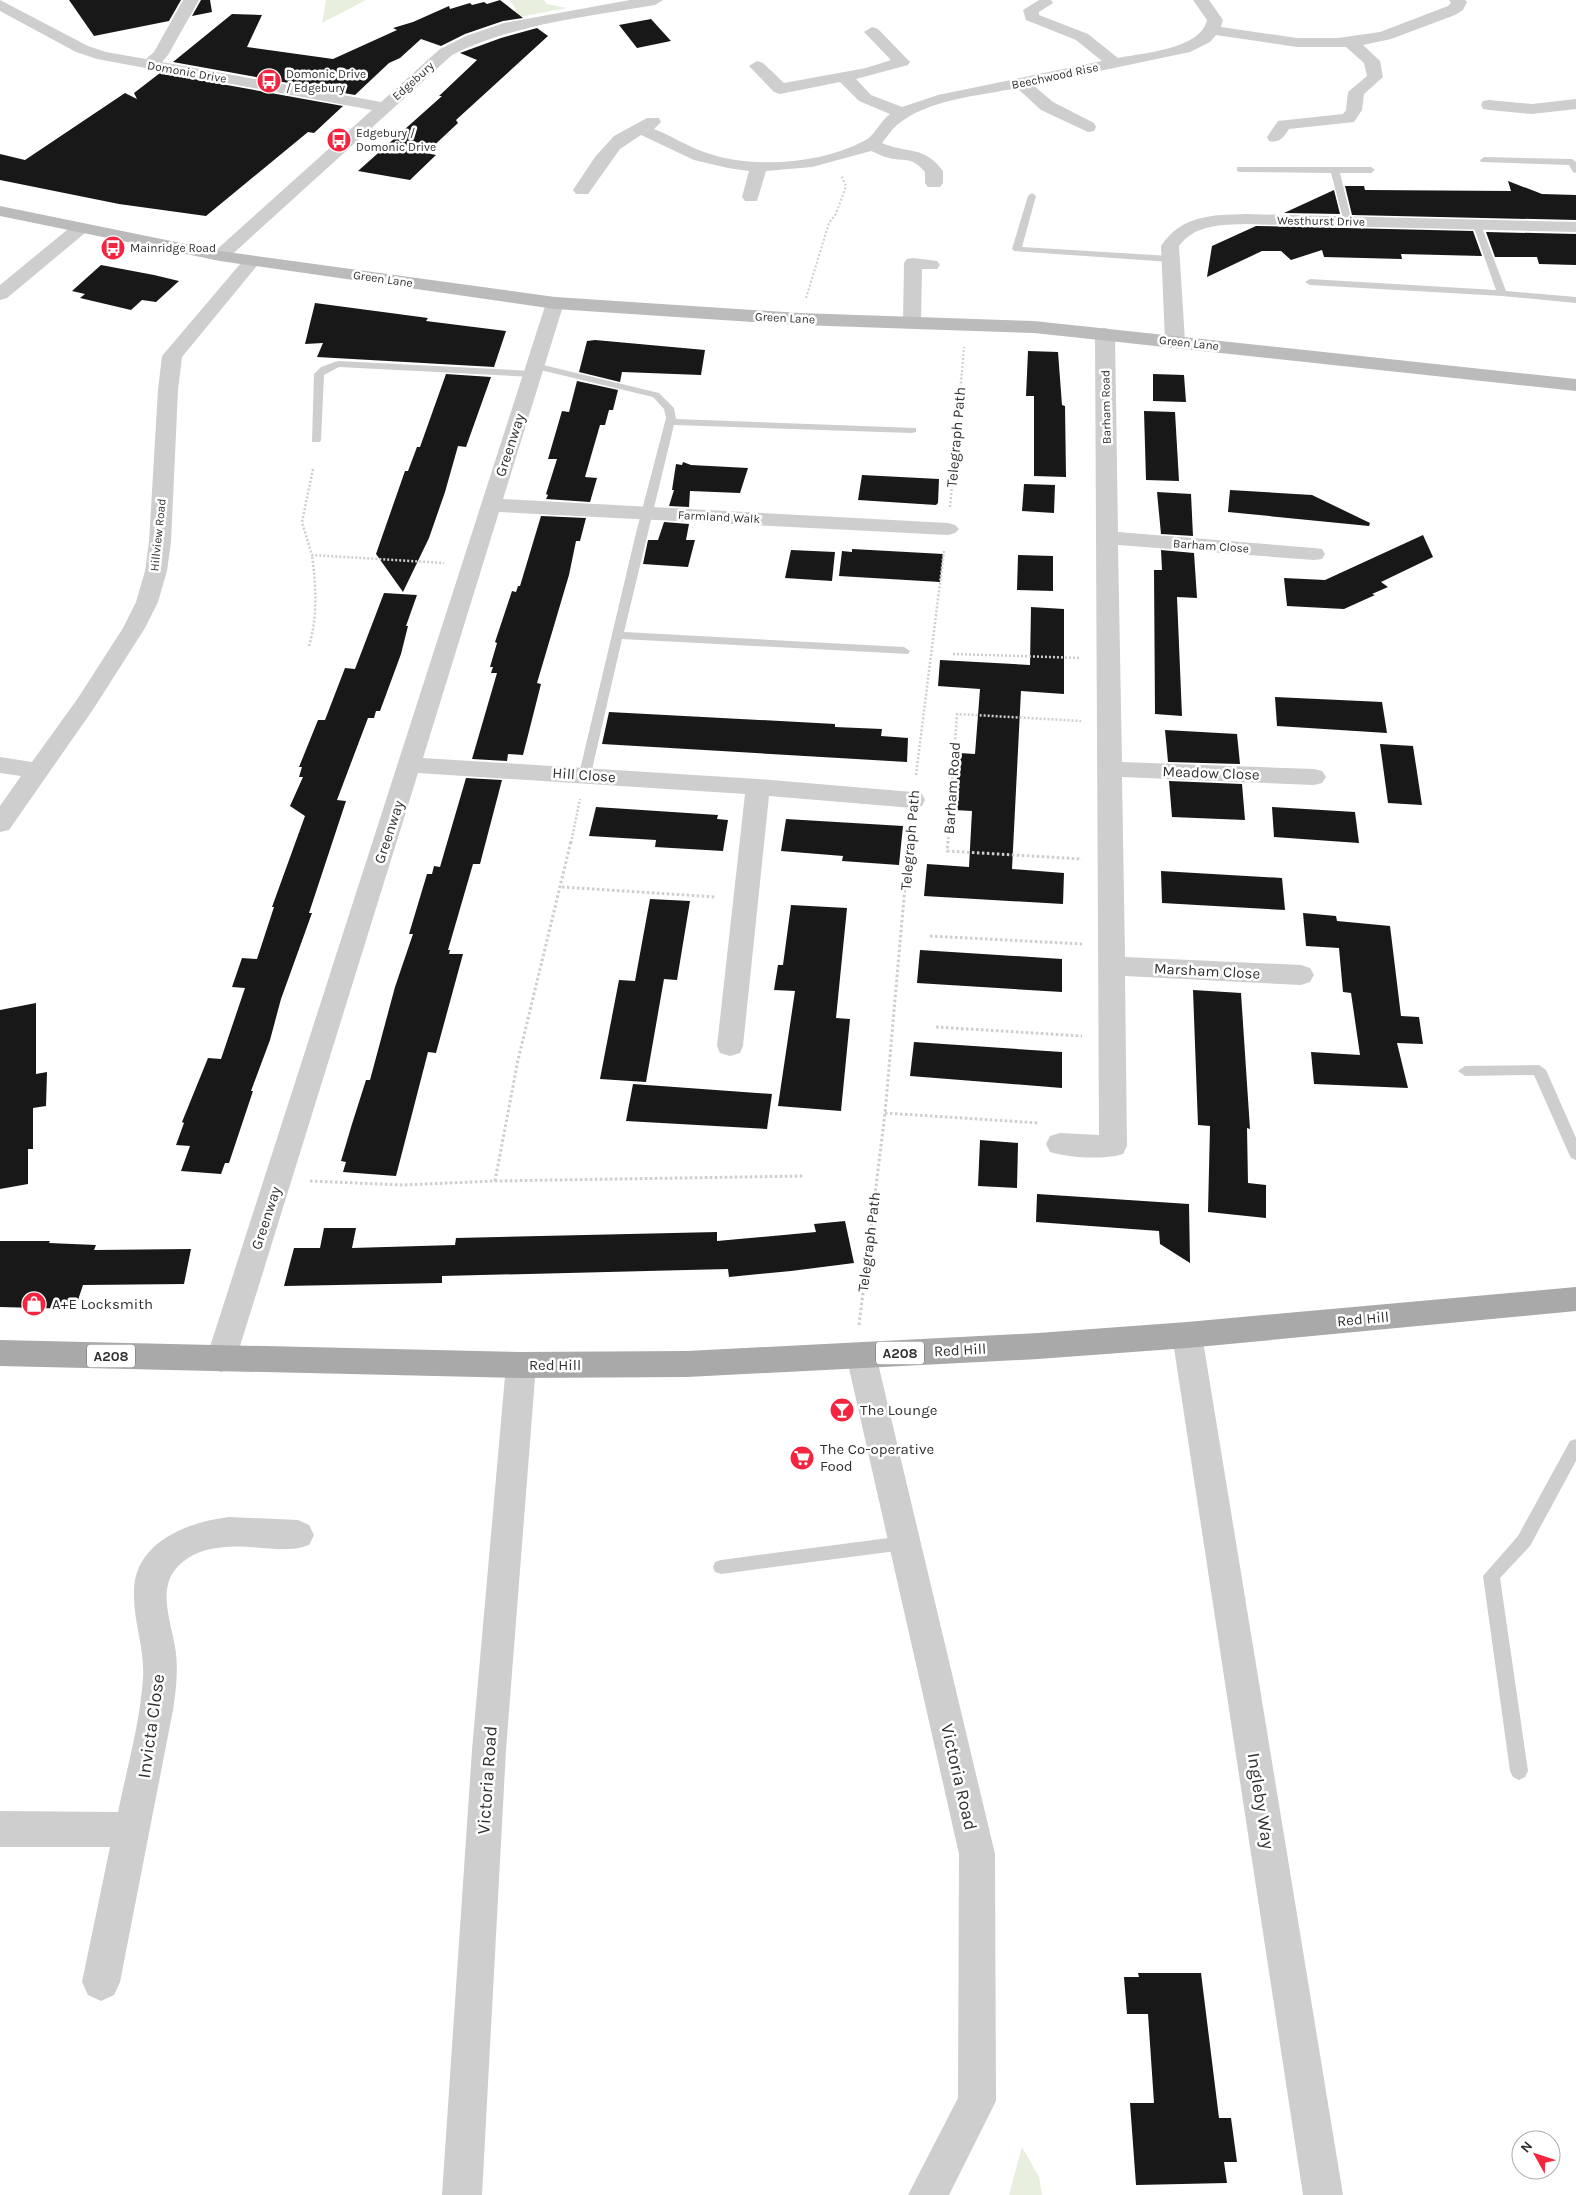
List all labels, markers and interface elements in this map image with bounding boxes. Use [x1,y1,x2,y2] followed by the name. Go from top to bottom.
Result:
[146,58,228,86] street label: Domonic Drive
[389,58,437,103] street label: Edgebury
[1010,60,1100,92] street label: Beechwood Rise
[286,67,366,95] place label: Domonic Drive / Edgebury
[256,68,282,94] bus stop icon: Domonic Drive / Edgebury
[356,126,436,154] place label: Edgebury / Domonic Drive
[326,127,352,153] bus stop icon: Edgebury / Domonic Drive
[1277,213,1365,229] street label: Westhurst Drive
[100,235,126,261] bus stop icon: Mainridge Road
[130,241,216,255] place label: Mainridge Road
[352,268,414,290] street label: Green Lane
[755,309,815,327] street label: Green Lane
[1158,333,1220,353] street label: Green Lane
[1098,370,1114,444] street label: Barham Road
[943,386,969,488] street label: Telegraph Path
[491,411,529,479] street label: Greenway
[147,498,169,572] street label: Hillview Road
[677,508,761,526] street label: Farmland Walk
[1173,536,1249,556] street label: Barham Close
[940,741,964,835] street label: Barham Road
[1162,762,1260,784] street label: Meadow Close
[552,764,616,786] street label: Hill Close
[897,789,923,891] street label: Telegraph Path
[370,798,408,866] street label: Greenway
[1153,959,1261,983] street label: Marsham Close
[247,1184,285,1252] street label: Greenway
[854,1191,884,1293] street label: Telegraph Path
[21,1291,47,1317] shop icon: A+E Locksmith
[52,1295,153,1313] place label: A+E Locksmith
[1336,1308,1390,1330] street label: Red Hill
[933,1340,987,1360] street label: Red Hill
[876,1342,924,1365] road number: A208
[87,1344,135,1368] road number: A208
[529,1356,581,1374] street label: Red Hill
[829,1397,855,1423] bar icon: The Lounge
[860,1401,937,1419] place label: The Lounge
[820,1440,934,1475] place label: The Co-operative Food
[789,1445,815,1471] supermarket icon: The Co-operative Food
[133,1672,169,1780] street label: Invicta Close
[936,1721,982,1833] street label: Victoria Road
[472,1725,502,1835] street label: Victoria Road
[1243,1751,1280,1851] street label: Ingleby Way
[1511,2130,1561,2180] north arrow
[1517,2138,1536,2156] text: N

